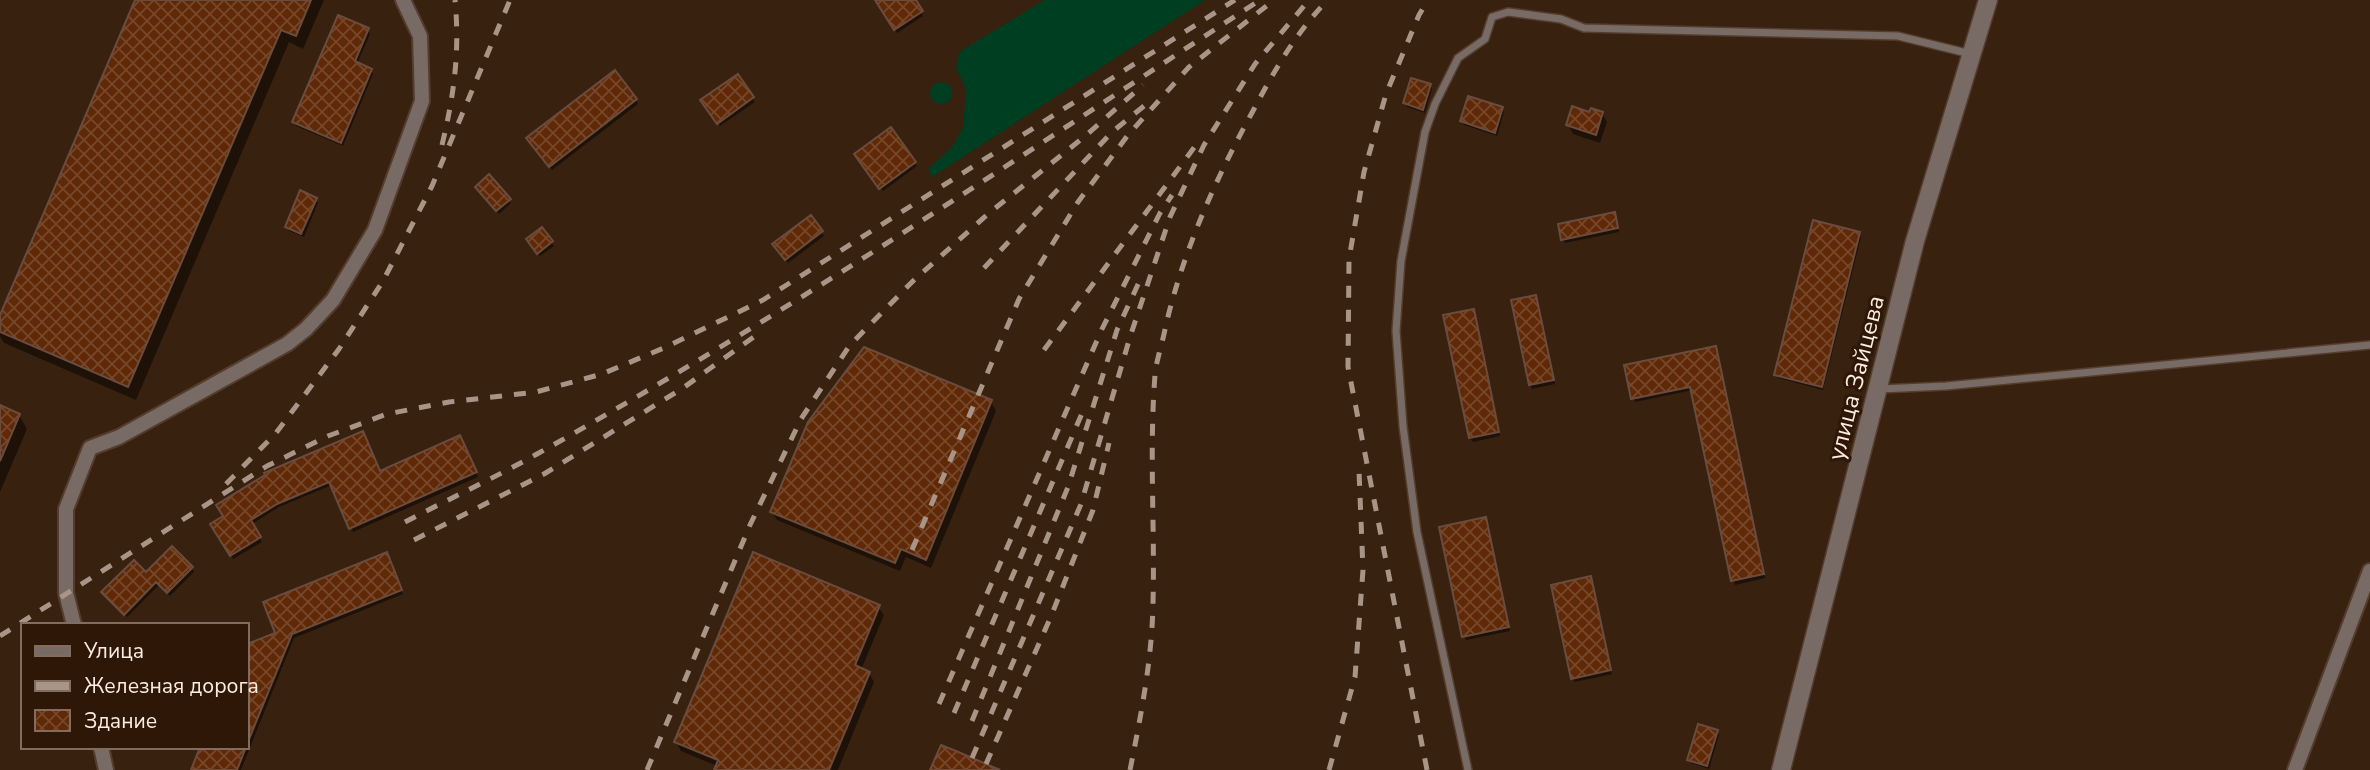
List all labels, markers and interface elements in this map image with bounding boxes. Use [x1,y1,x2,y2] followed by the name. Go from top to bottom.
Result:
[1820,292,1892,464] street label: улица Зайцева
[21,623,248,749] legend
[83,637,144,665] text: Улица
[84,672,259,700] text: Железная дорога
[84,707,157,735] text: Здание

